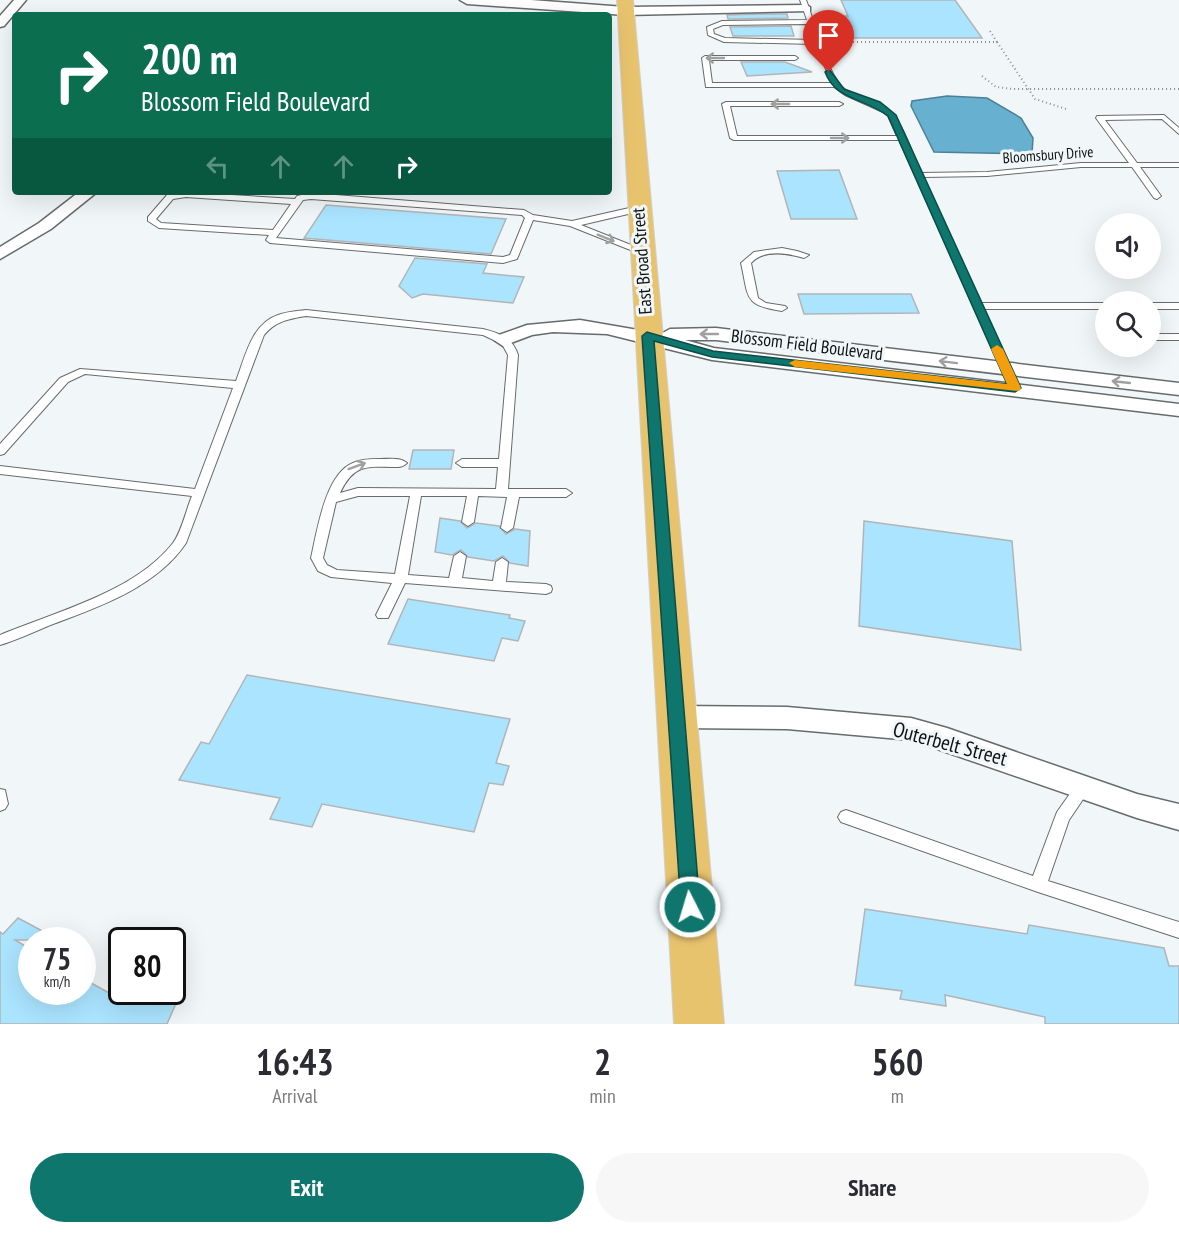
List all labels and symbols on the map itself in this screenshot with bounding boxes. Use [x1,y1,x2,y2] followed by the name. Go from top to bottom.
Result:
[803,10,854,72] pin
[706,52,726,64] one-way arrow
[771,98,791,110] one-way arrow
[829,132,849,144] one-way arrow
[1002,142,1094,167] street label: Bloomsbury Drive
[626,207,657,315] street label: East Broad Street
[597,233,615,244] one-way arrow
[730,324,884,365] street label: Blossom Field Boulevard
[700,328,719,340] one-way arrow
[939,356,958,367] one-way arrow
[1111,376,1131,387] one-way arrow
[347,460,365,471] one-way arrow
[890,715,1010,772] street label: Outerbelt Street
[658,875,722,939] position arrow
[108,927,186,1005] speed limit sign: 80

